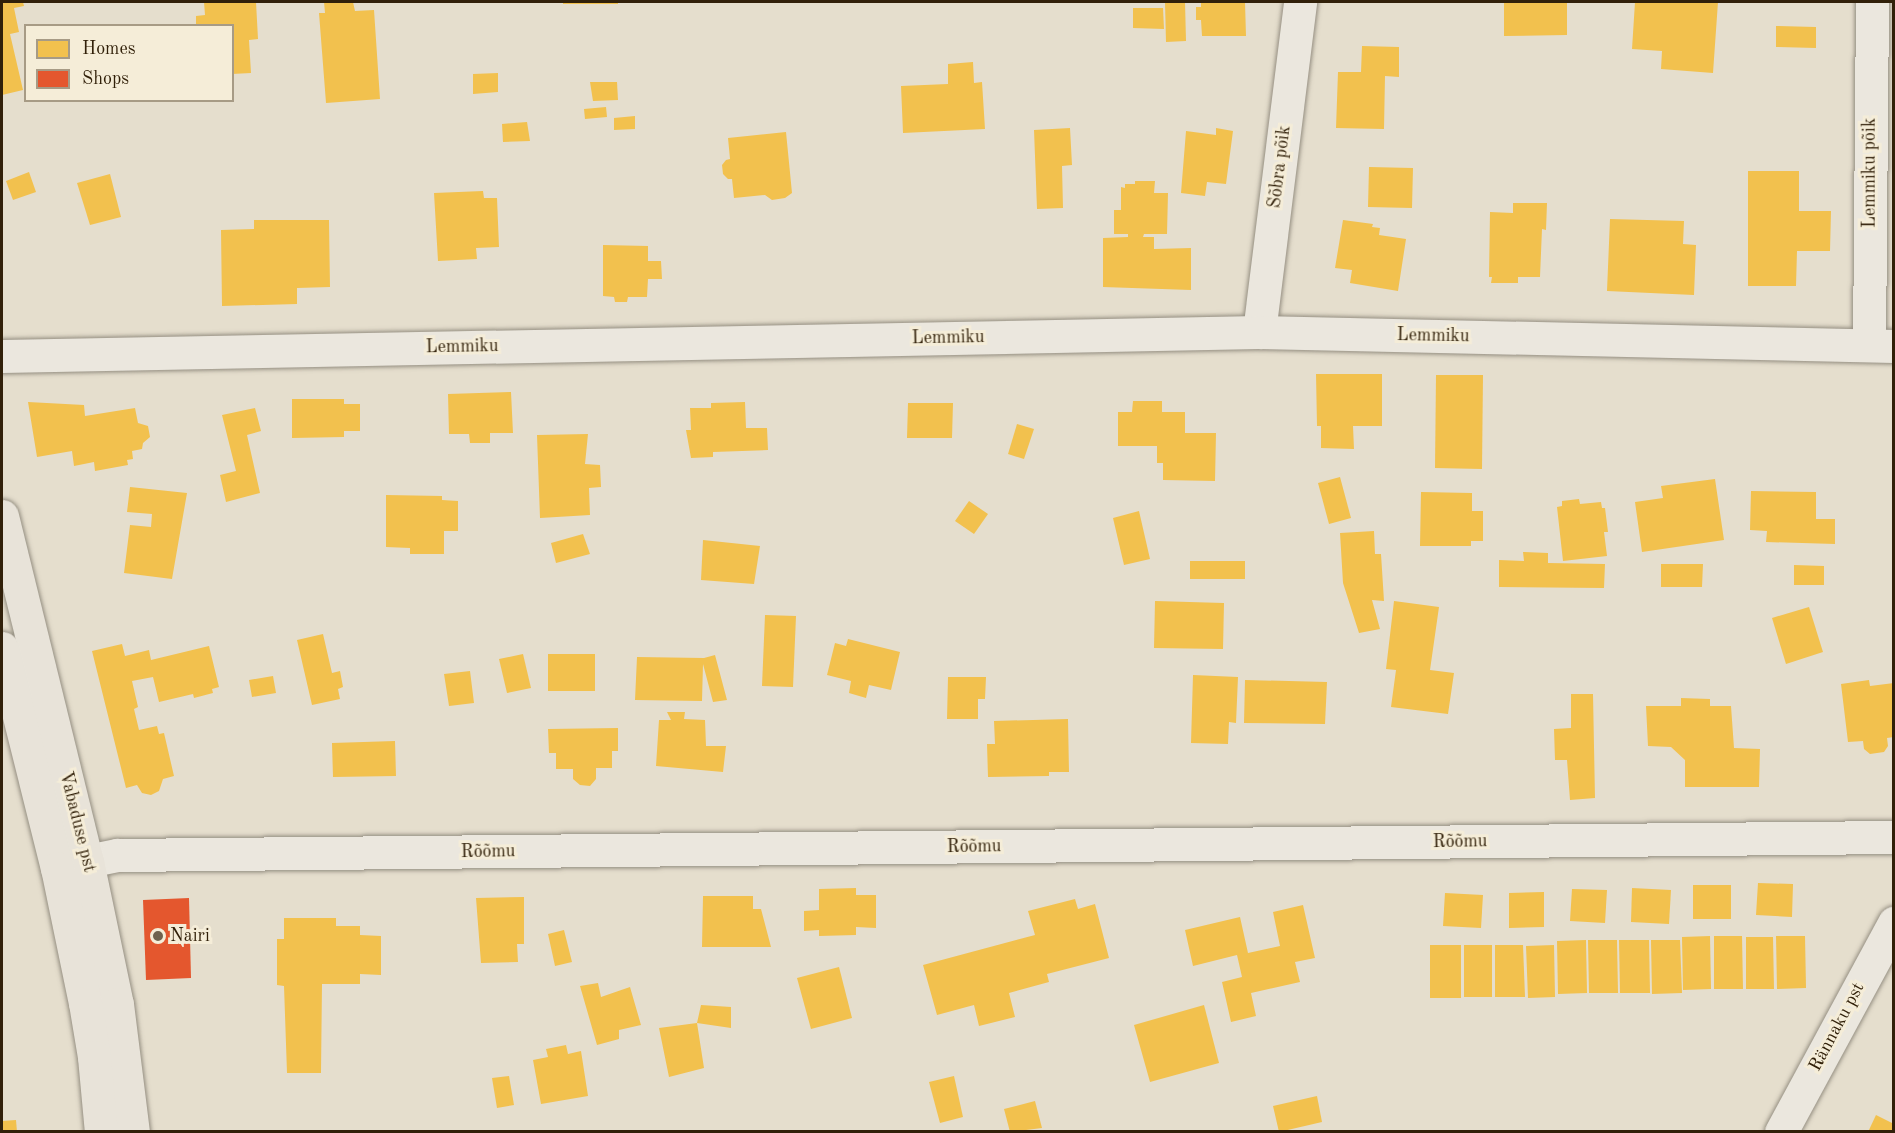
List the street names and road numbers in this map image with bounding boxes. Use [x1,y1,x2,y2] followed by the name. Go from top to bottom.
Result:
[1859,118,1881,228] street label: Lemmiku põik
[1264,124,1296,210] street label: Sõbra põik
[1396,325,1470,347] street label: Lemmiku
[911,327,985,349] street label: Lemmiku
[425,336,499,358] street label: Lemmiku
[54,769,100,875] street label: Vabaduse pst
[1432,831,1488,853] street label: Rõõmu
[946,836,1002,858] street label: Rõõmu
[460,841,516,863] street label: Rõõmu
[1805,979,1869,1075] street label: Rännaku pst

